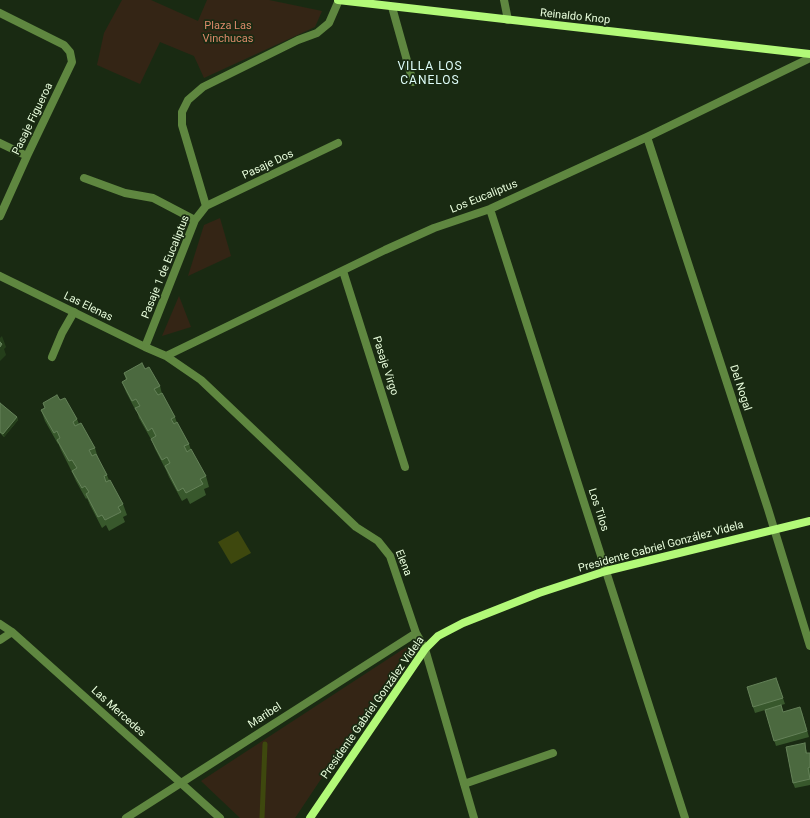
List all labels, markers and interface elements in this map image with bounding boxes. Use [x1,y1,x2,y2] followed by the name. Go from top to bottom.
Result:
[539,7,611,27] street label: Reinaldo Knop
[202,19,254,45] park label: Plaza Las Vinchucas
[397,60,463,88] district label: VILLA LOS CANELOS
[10,81,56,157] street label: Pasaje Figueroa
[240,147,296,183] street label: Pasaje Dos
[448,178,520,216] street label: Los Eucaliptus
[139,213,193,321] street label: Pasaje 1 de Eucaliptus
[61,289,115,325] street label: Las Elenas
[369,335,401,397] street label: Pasaje Virgo
[726,363,754,413] street label: Del Nogal
[585,487,611,533] street label: Los Tilos
[577,519,745,575] street label: Presidente Gabriel González Videla
[392,548,414,578] street label: Elena
[319,634,427,782] street label: Presidente Gabriel González Videla
[88,684,148,740] street label: Las Mercedes
[246,700,284,732] street label: Maribel

